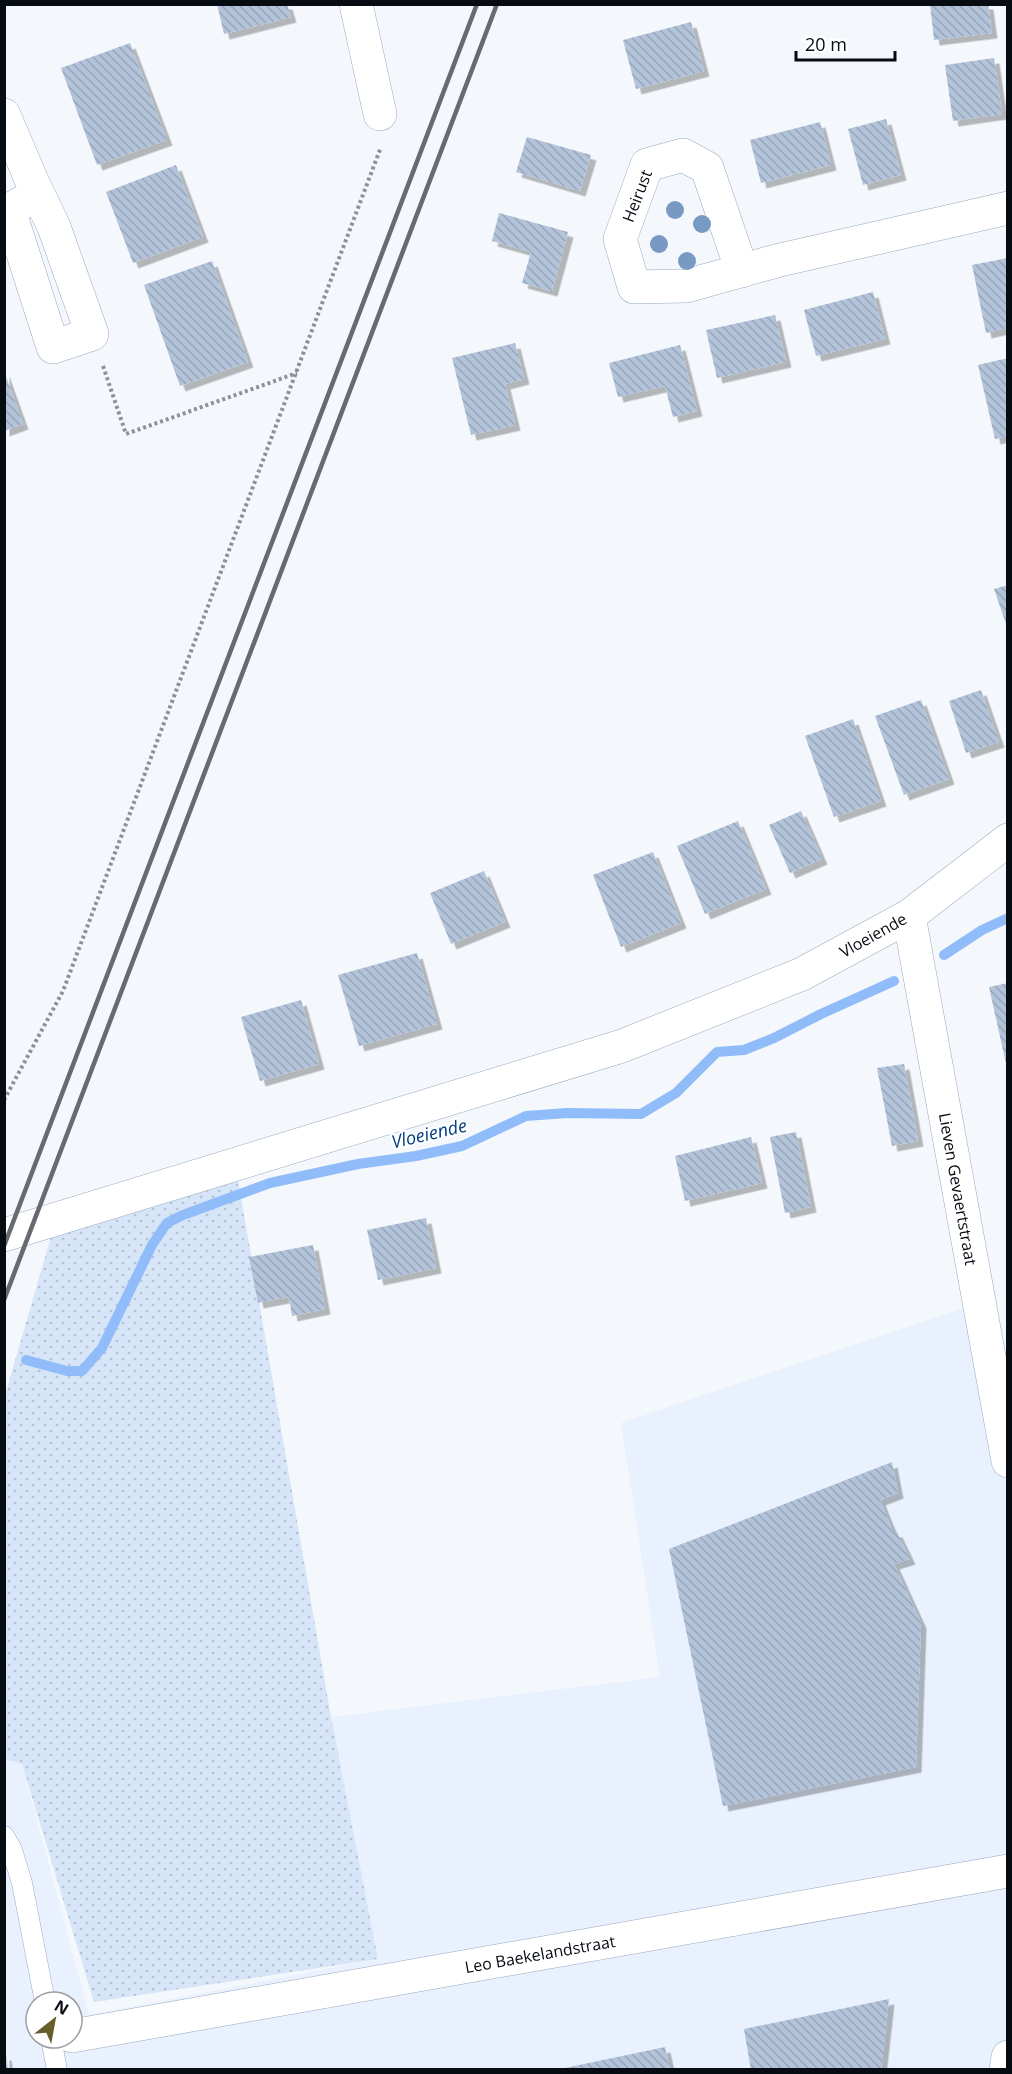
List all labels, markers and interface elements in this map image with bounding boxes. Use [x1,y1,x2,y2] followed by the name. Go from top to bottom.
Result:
[796,24,895,62] scale bar
[805,32,847,56] text: 20 m
[617,166,657,225] street label: Heirust
[835,907,911,963] street label: Vloeiende
[934,1111,982,1267] street label: Lieven Gevaertstraat
[389,1113,469,1153] water label: Vloeiende
[463,1930,617,1978] street label: Leo Baekelandstraat
[24,1990,84,2050] north arrow
[50,1994,73,2020] text: N

